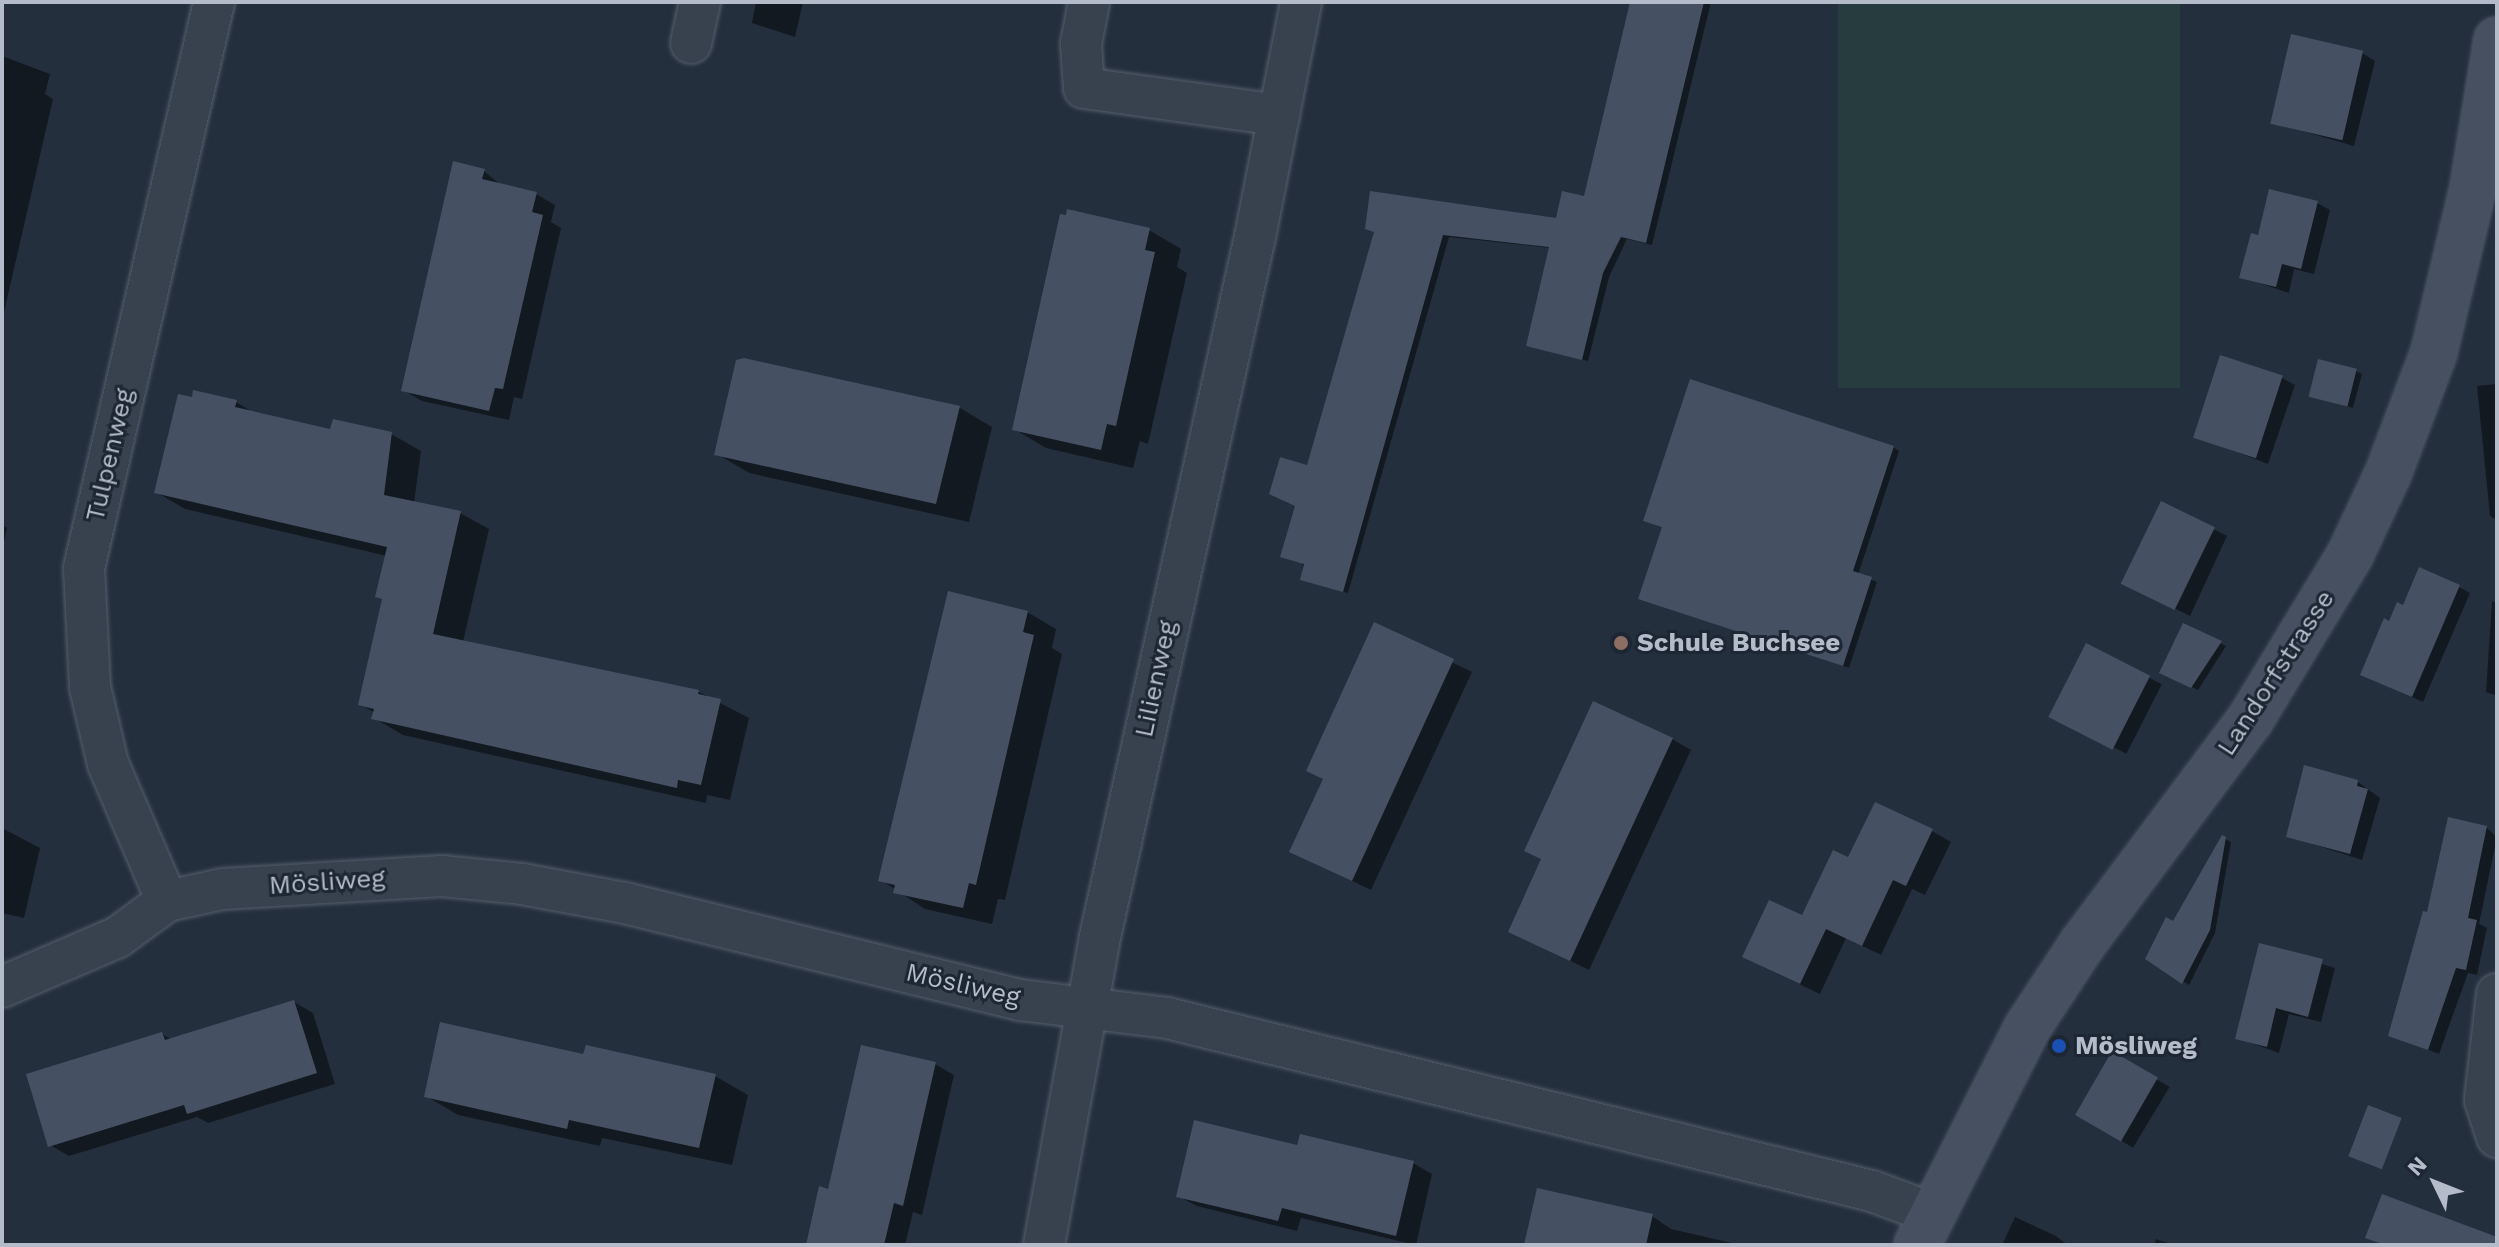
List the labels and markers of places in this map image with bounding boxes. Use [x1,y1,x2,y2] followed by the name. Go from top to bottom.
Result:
[1637,627,1840,659] place label: Schule Buchsee
[1612,634,1630,652] marker: Schule Buchsee
[2075,1030,2197,1062] place label: Mösliweg
[2050,1037,2068,1055] marker: Mösliweg

